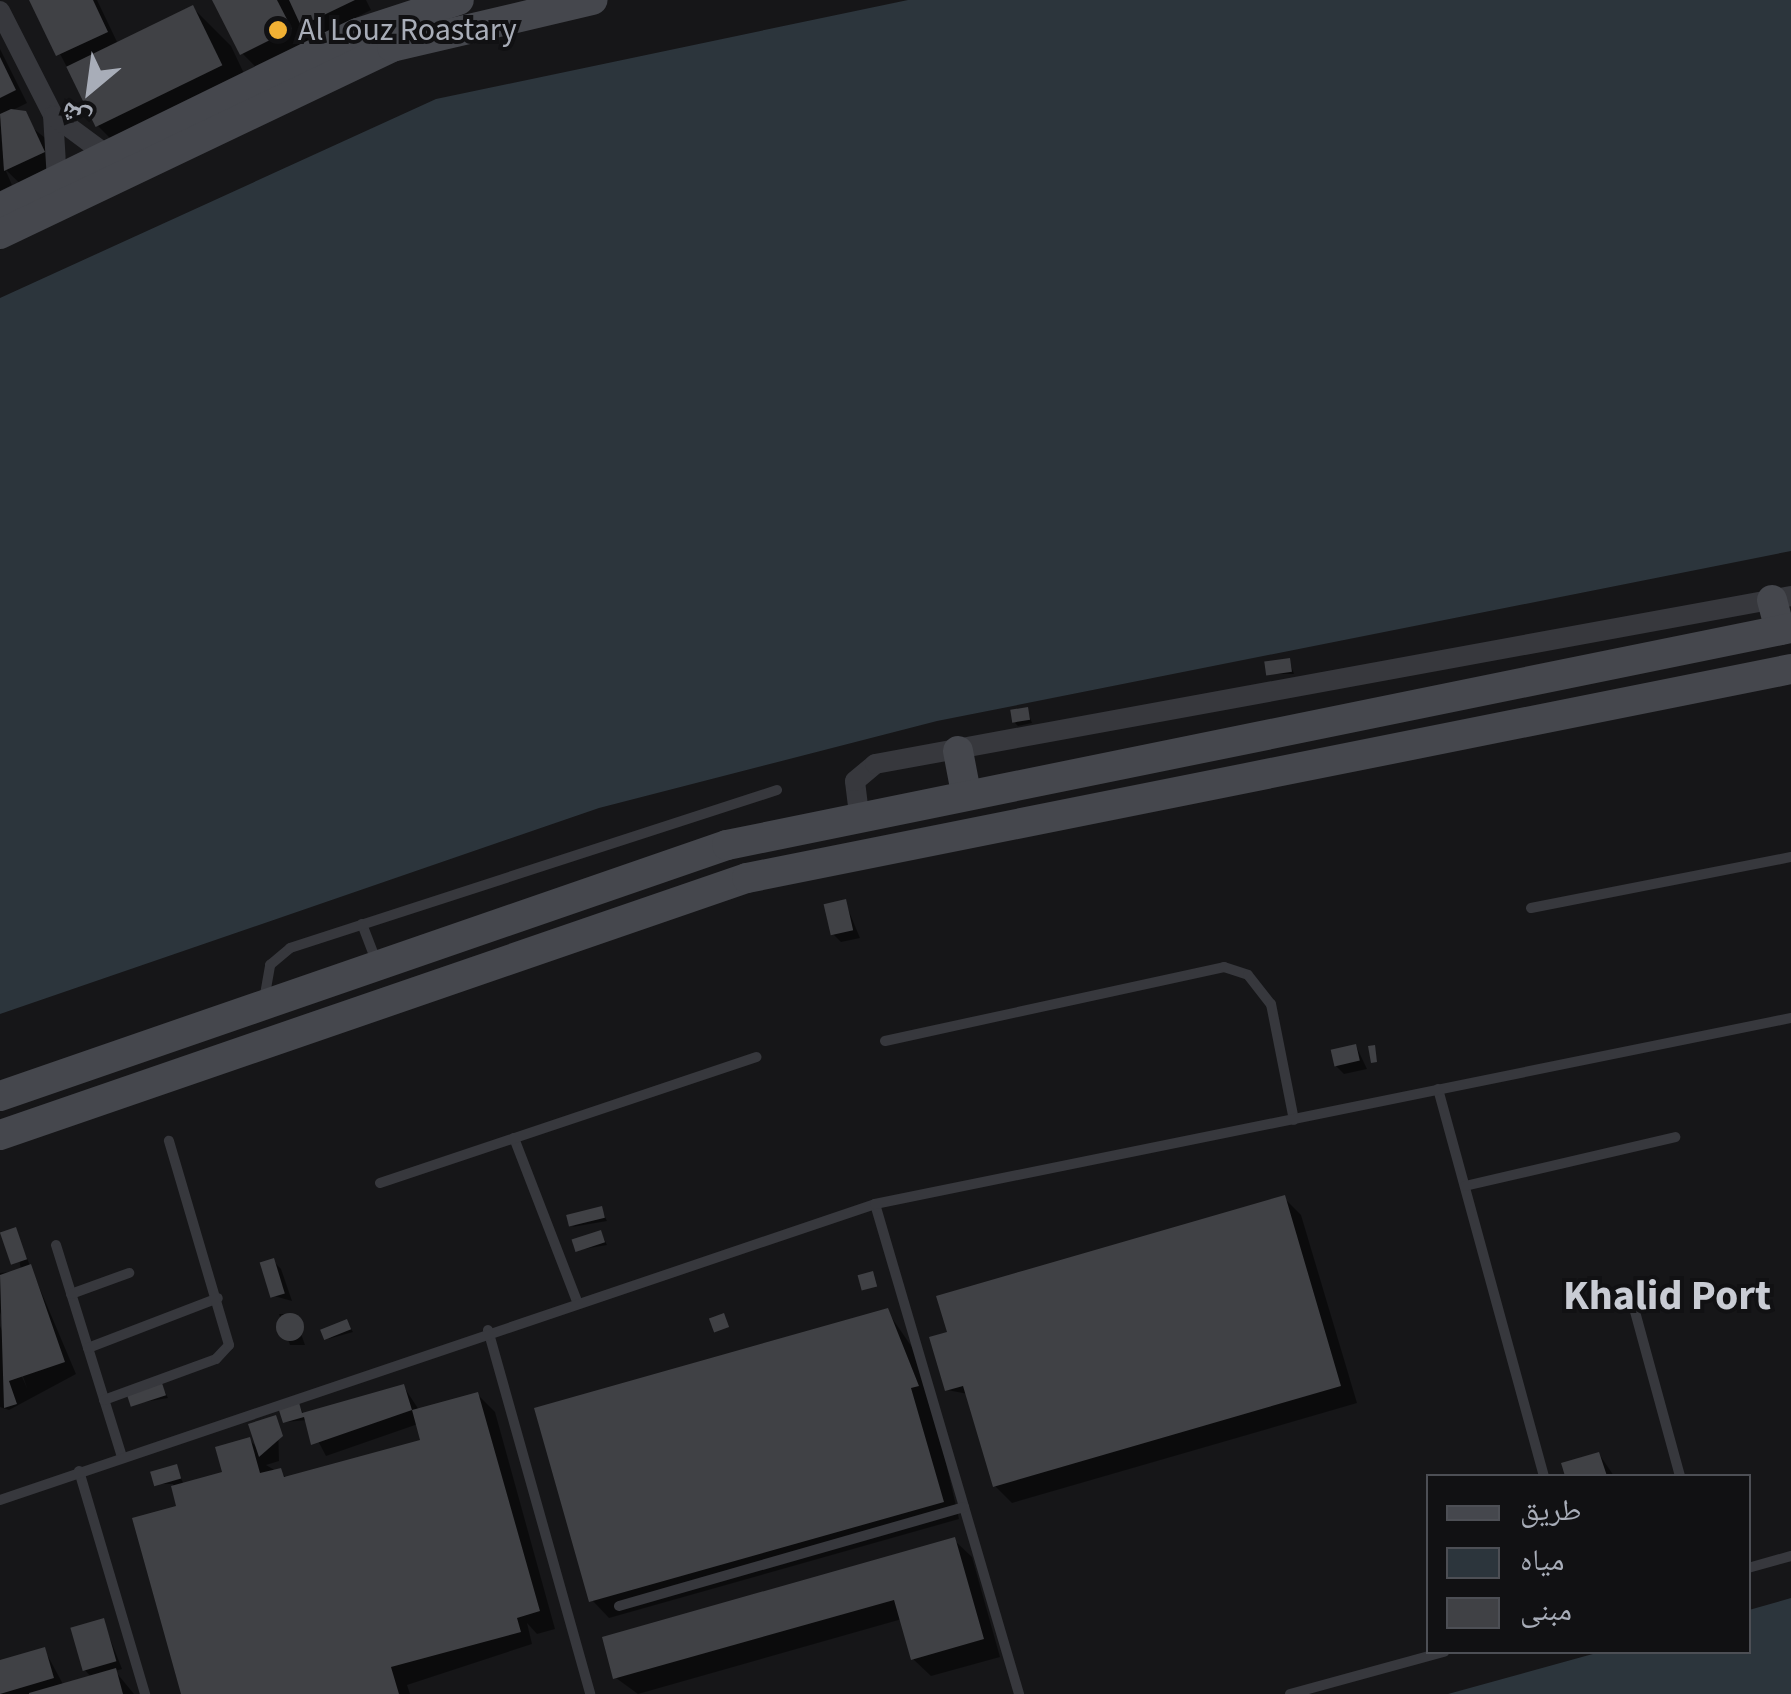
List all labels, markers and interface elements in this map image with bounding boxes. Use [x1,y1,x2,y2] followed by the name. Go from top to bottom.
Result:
[298,11,517,49] place label: Al Louz Roastary
[267,19,289,41] marker: Al Louz Roastary
[40,40,140,140] north arrow
[53,92,98,141] text: ش
[1563,1271,1771,1321] district label: Khalid Port
[1426,1474,1751,1654] legend
[1520,1489,1581,1532] text: طريق
[1520,1539,1564,1582] text: مياه
[1520,1589,1572,1632] text: مبنى

